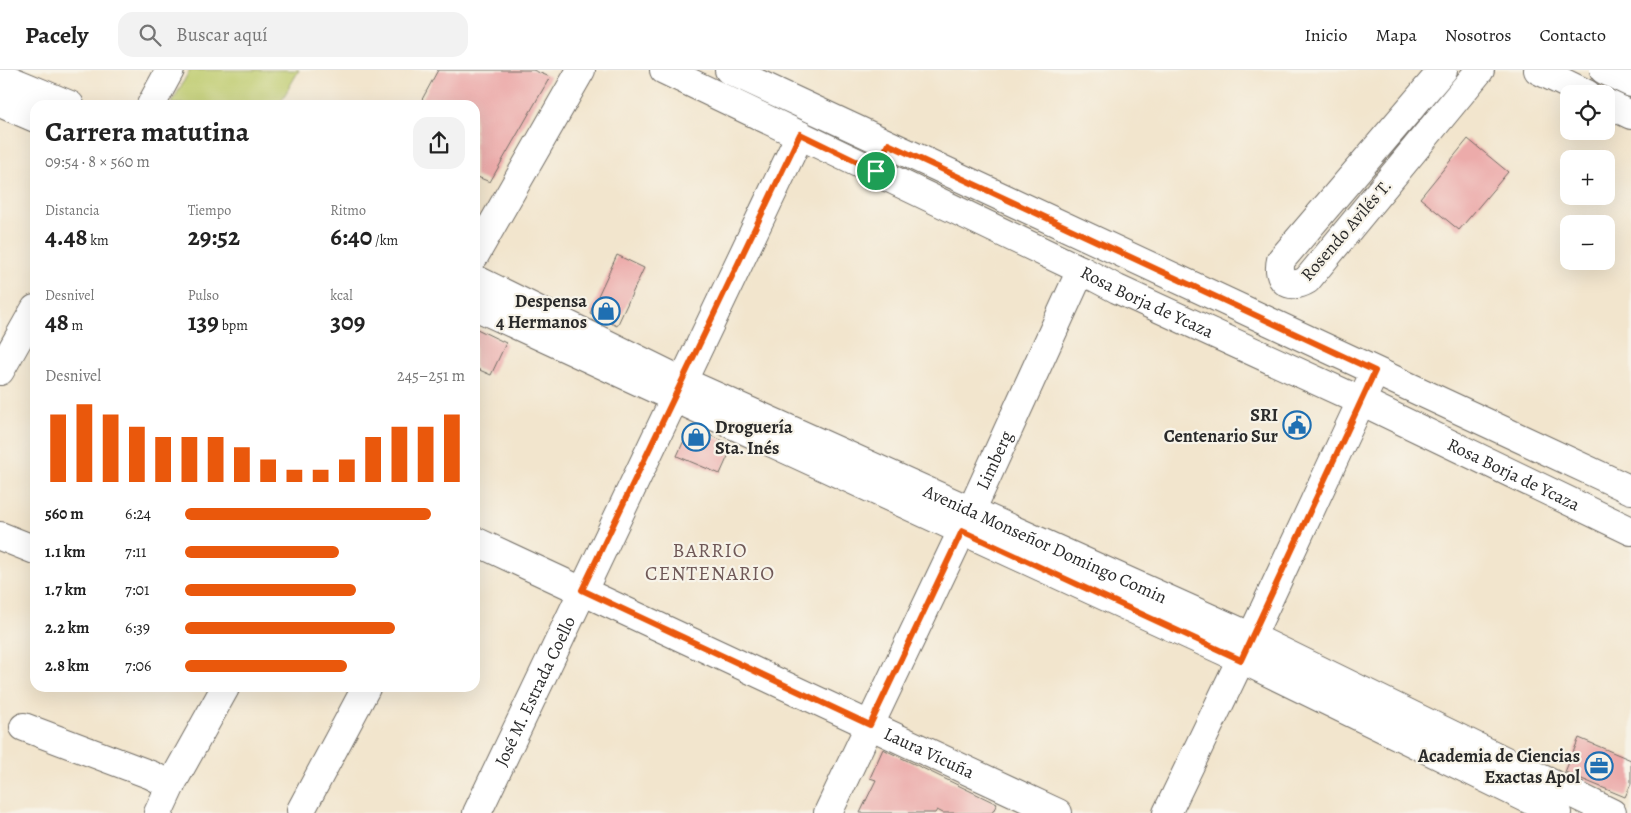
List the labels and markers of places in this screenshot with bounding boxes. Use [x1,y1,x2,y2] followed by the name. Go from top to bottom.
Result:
[855,150,897,192] pin
[496,289,587,334] place label: Despensa 4 Hermanos
[591,296,621,326] shop icon: Despensa 4 Hermanos
[1164,403,1279,448] place label: SRI Centenario Sur
[1282,410,1312,440] public building icon: SRI Centenario Sur
[715,415,793,460] place label: Droguería Sta. Inés
[681,422,711,452] shop icon: Droguería Sta. Inés
[1417,744,1580,789] place label: Academia de Ciencias Exactas Apol
[1584,751,1614,781] office icon: Academia de Ciencias Exactas Apol

